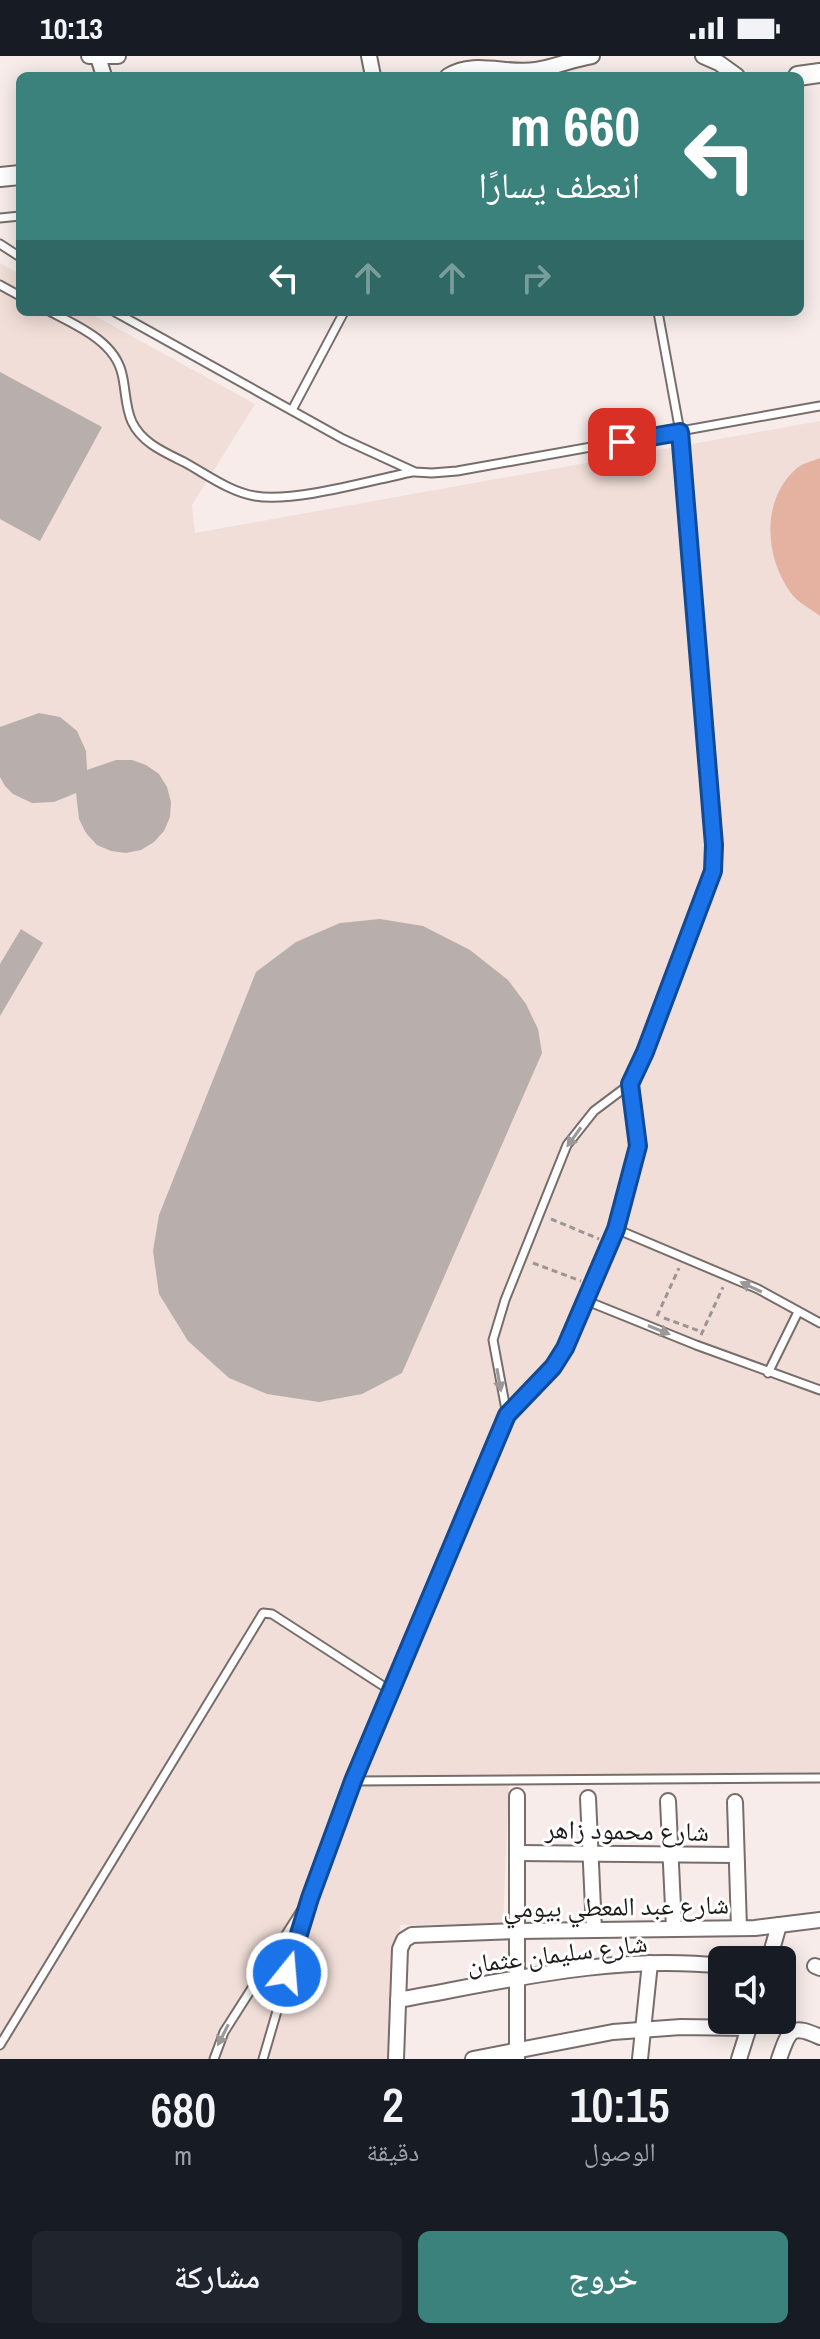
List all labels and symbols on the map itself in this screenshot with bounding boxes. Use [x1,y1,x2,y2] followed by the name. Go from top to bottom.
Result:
[588,408,656,476] pin
[566,1126,582,1148] one-way arrow
[739,1280,763,1294] one-way arrow
[647,1324,671,1337] one-way arrow
[494,1368,506,1393] one-way arrow
[544,1811,709,1849] street label: شارع محمود زاهر
[503,1887,729,1929] street label: شارع عبد المعطي بيومي
[465,1925,649,1981] street label: شارع سليمان عثمان
[245,1931,329,2015] position arrow
[216,2023,230,2046] one-way arrow

